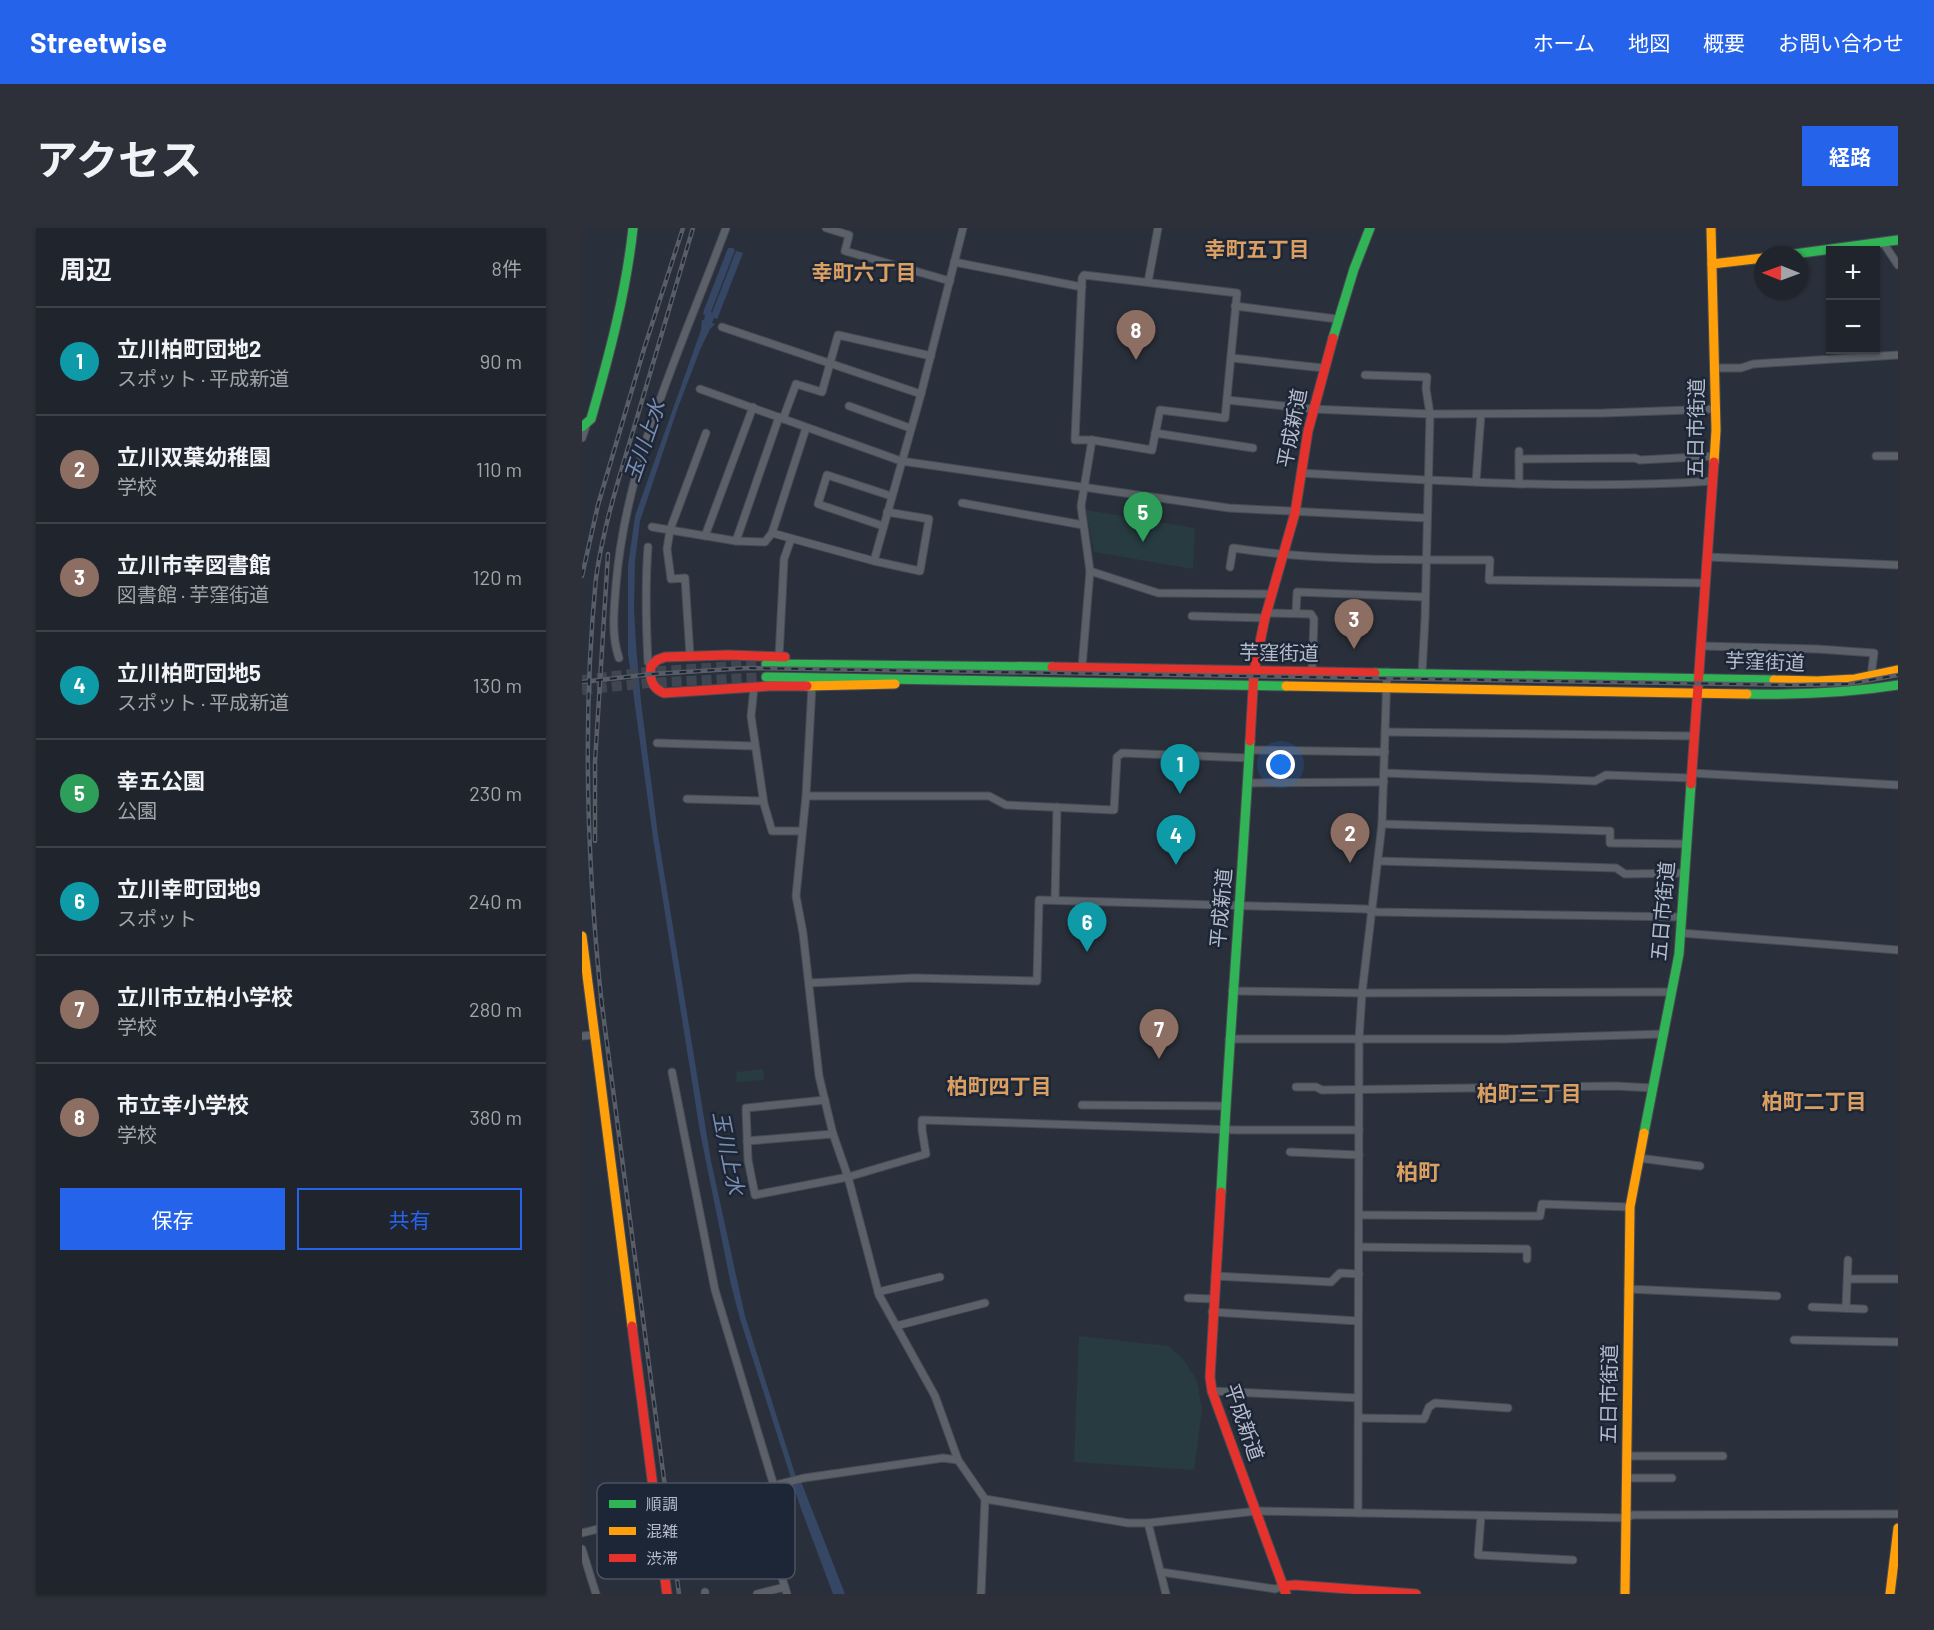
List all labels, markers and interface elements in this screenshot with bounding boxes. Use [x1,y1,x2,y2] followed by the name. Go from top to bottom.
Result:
[30,25,167,59] text: Streetwise
[1533,30,1595,55] text: ホーム
[1628,30,1670,55] text: 地図
[1703,30,1745,55] text: 概要
[1778,30,1904,55] text: お問い合わせ
[1802,126,1898,186] button: 経路
[36,133,202,183] text: アクセス
[1205,236,1310,261] district label: 幸町五丁目
[1754,246,1808,300] north arrow
[1826,246,1880,354] map controls
[1826,246,1880,300] button: +
[60,253,112,284] text: 周辺
[492,256,522,280] text: 8件
[812,259,917,284] district label: 幸町六丁目
[1826,300,1880,354] button: −
[1116,310,1156,360] pin: 8
[117,335,261,361] text: 立川柏町団地2
[76,349,83,373] text: 1
[480,349,522,373] text: 90 m
[117,366,289,390] text: スポット · 平成新道
[1682,378,1708,478] street label: 五日市街道
[1272,386,1310,469] street label: 平成新道
[618,395,670,484] water label: 玉川上水
[117,443,271,469] text: 立川双葉幼稚園
[74,457,85,481] text: 2
[476,457,522,481] text: 110 m
[117,474,157,498] text: 学校
[1124,492,1162,542] pin: 5
[117,551,271,577] text: 立川市幸図書館
[74,565,85,589] text: 3
[472,565,522,589] text: 120 m
[117,582,269,606] text: 図書館 · 芋窪街道
[1334,600,1374,649] pin: 3
[1239,639,1319,665] street label: 芋窪街道
[1725,648,1805,674] street label: 芋窪街道
[117,659,261,685] text: 立川柏町団地5
[73,673,86,697] text: 4
[473,673,522,697] text: 130 m
[117,690,289,714] text: スポット · 平成新道
[1160,744,1200,794] pin: 1
[1266,750,1295,779] your location
[117,767,205,793] text: 幸五公園
[74,781,85,805] text: 5
[469,781,522,805] text: 230 m
[117,798,157,822] text: 公園
[1330,814,1370,863] pin: 2
[1156,816,1196,865] pin: 4
[1646,860,1678,962] street label: 五日市街道
[1205,867,1235,949] street label: 平成新道
[117,875,261,901] text: 立川幸町団地9
[74,889,85,913] text: 6
[468,889,522,913] text: 240 m
[1068,902,1106,952] pin: 6
[117,906,197,930] text: スポット
[117,983,293,1009] text: 立川市立柏小学校
[75,997,84,1021] text: 7
[469,997,522,1021] text: 280 m
[1140,1010,1178,1059] pin: 7
[117,1014,157,1038] text: 学校
[947,1073,1052,1098] district label: 柏町四丁目
[1477,1080,1582,1105] district label: 柏町三丁目
[1762,1088,1867,1113] district label: 柏町二丁目
[117,1091,249,1117] text: 市立幸小学校
[74,1105,85,1129] text: 8
[469,1105,522,1129] text: 380 m
[709,1109,750,1198] water label: 玉川上水
[117,1122,157,1146] text: 学校
[1396,1158,1440,1184] district label: 柏町
[60,1188,285,1250] button: 保存
[297,1188,522,1250] button: 共有
[1595,1344,1621,1444] street label: 五日市街道
[1221,1380,1269,1463] street label: 平成新道
[597,1483,795,1579] legend
[646,1494,678,1513] text: 順調
[646,1521,678,1540] text: 混雑
[646,1548,678,1567] text: 渋滞

